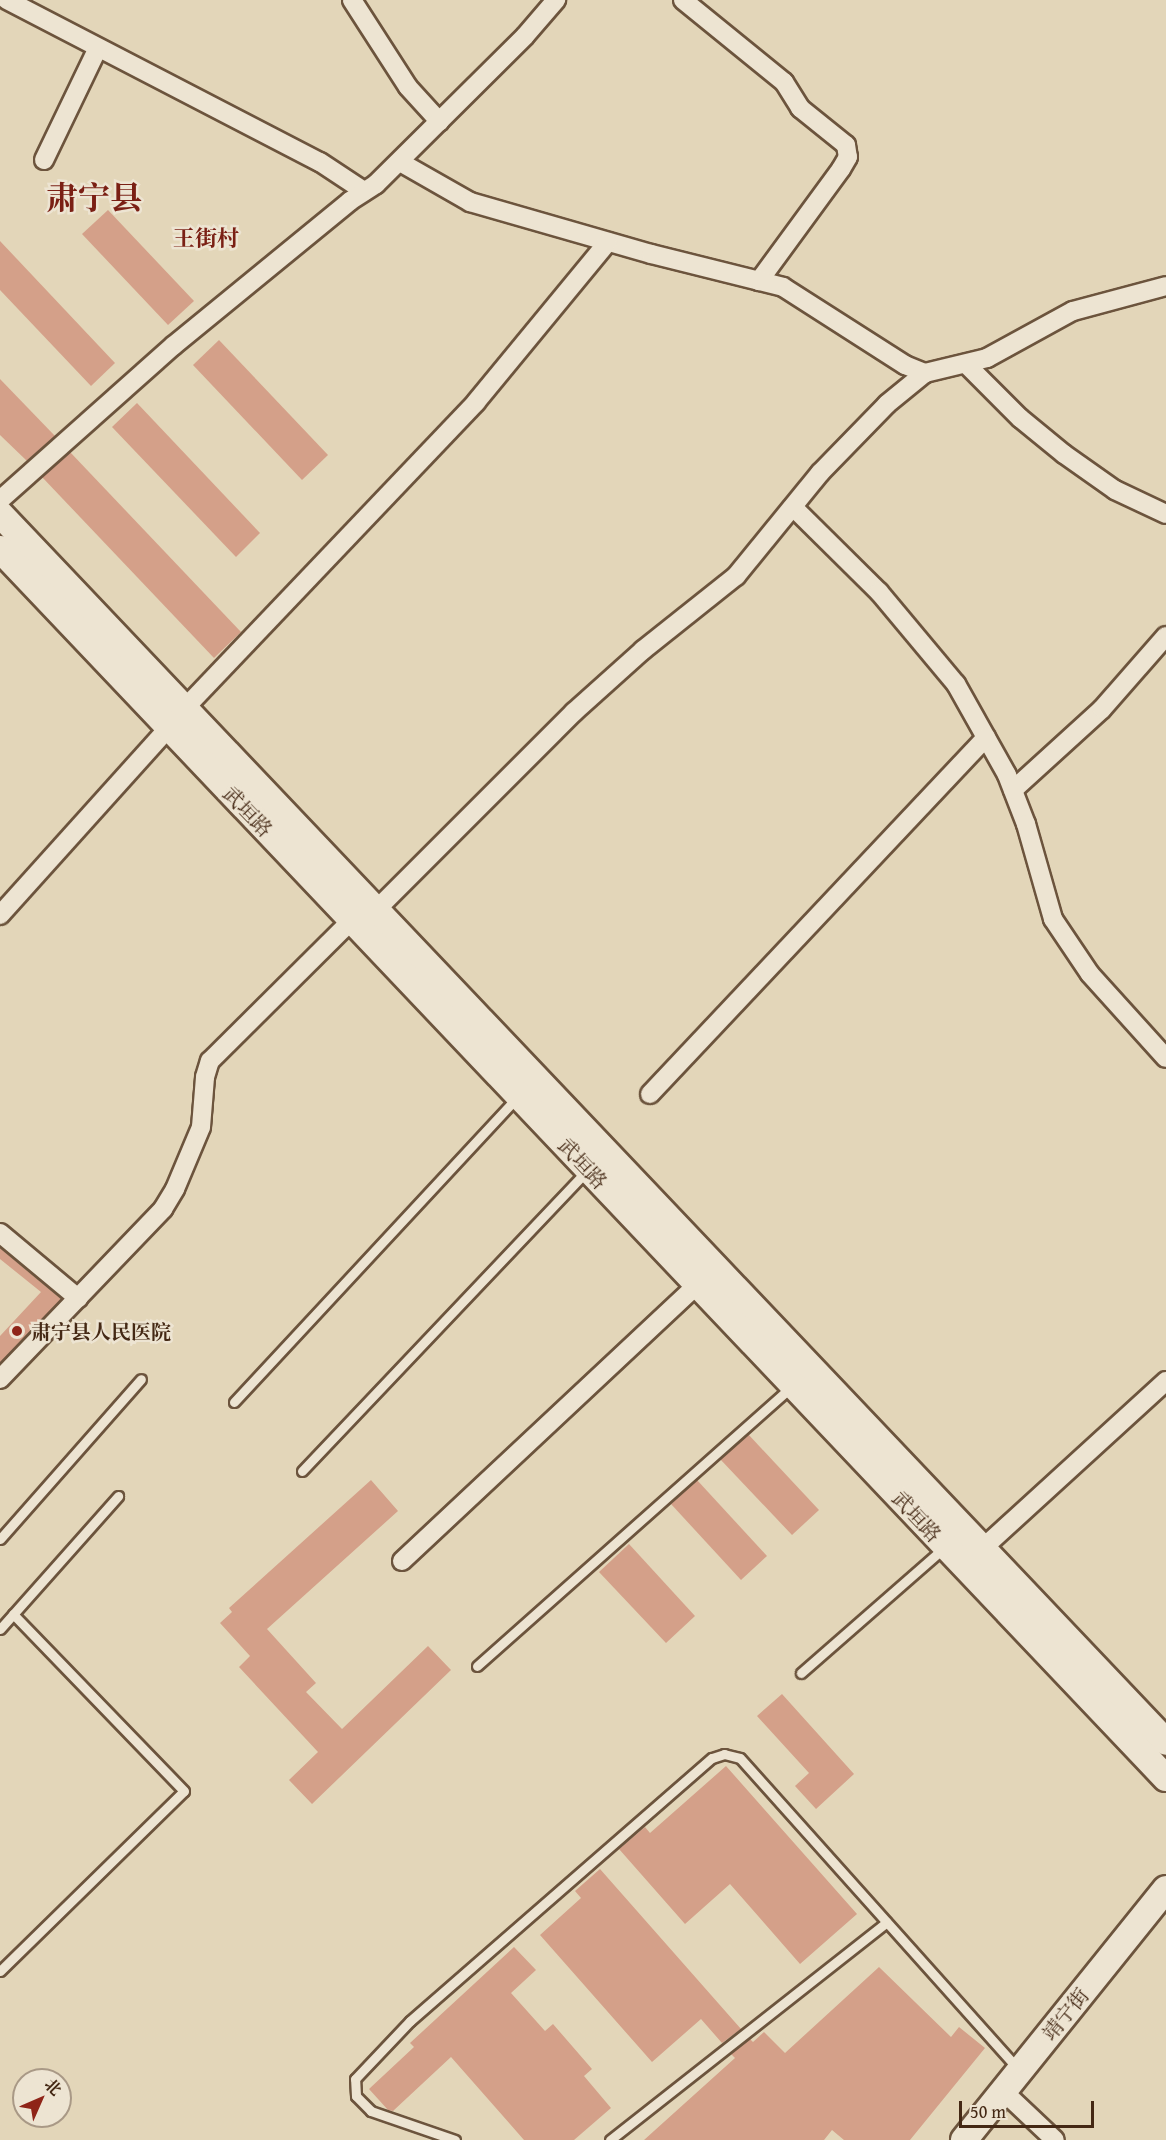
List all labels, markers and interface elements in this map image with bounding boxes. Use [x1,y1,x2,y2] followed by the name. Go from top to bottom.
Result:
[46,179,142,217] district label: 肃宁县
[173,226,239,252] district label: 王街村
[219,781,277,841] street label: 武垣路
[554,1133,612,1193] street label: 武垣路
[31,1319,171,1343] place label: 肃宁县人民医院
[8,1322,26,1340] marker: 肃宁县人民医院
[888,1486,946,1546] street label: 武垣路
[1037,1983,1093,2045] street label: 靖宁街
[12,2068,72,2128] north arrow
[39,2073,67,2101] text: 北
[962,2089,1097,2127] scale bar
[970,2098,1006,2125] text: 50 m

